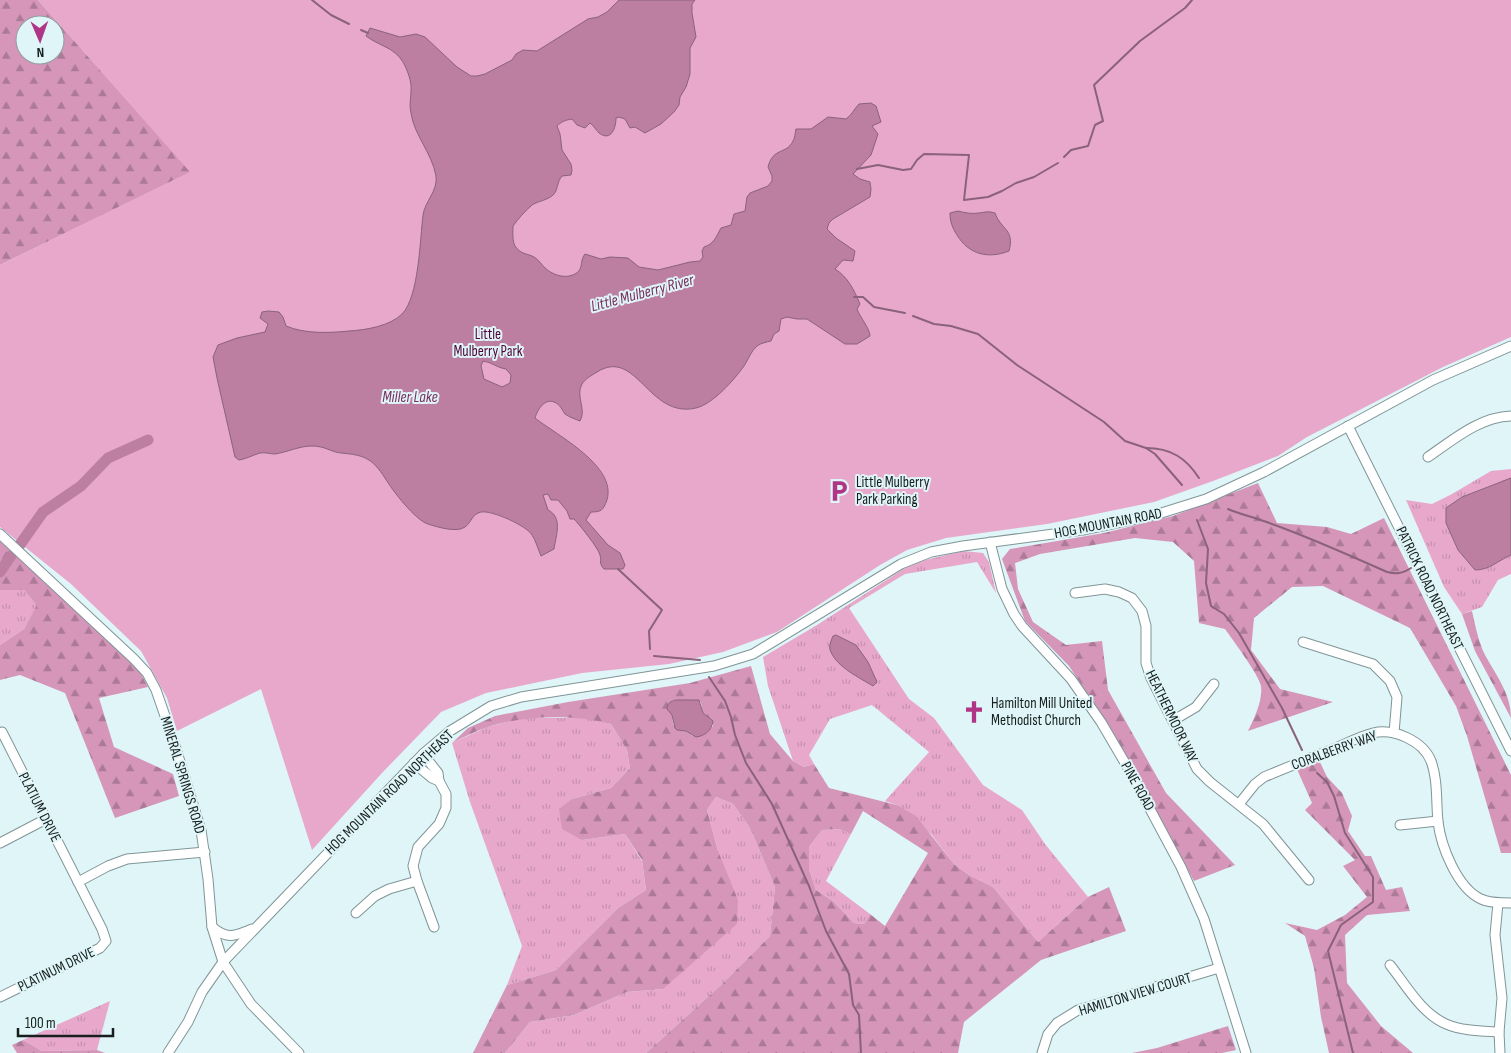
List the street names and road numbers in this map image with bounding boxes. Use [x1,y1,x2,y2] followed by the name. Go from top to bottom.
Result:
[1053,504,1164,543] street label: HOG MOUNTAIN ROAD
[1391,523,1468,653] street label: PATRICK ROAD NORTHEAST
[1141,667,1203,766] street label: HEATHERMOOR WAY
[156,714,209,836] street label: MINERAL SPRINGS ROAD
[321,726,458,859] street label: HOG MOUNTAIN ROAD NORTHEAST
[1289,726,1380,775] street label: CORALBERRY WAY
[1116,758,1159,814] street label: PINE ROAD
[14,769,65,845] street label: PLATIUM DRIVE
[14,943,98,996] street label: PLATINUM DRIVE
[1077,968,1194,1021] street label: HAMILTON VIEW COURT

